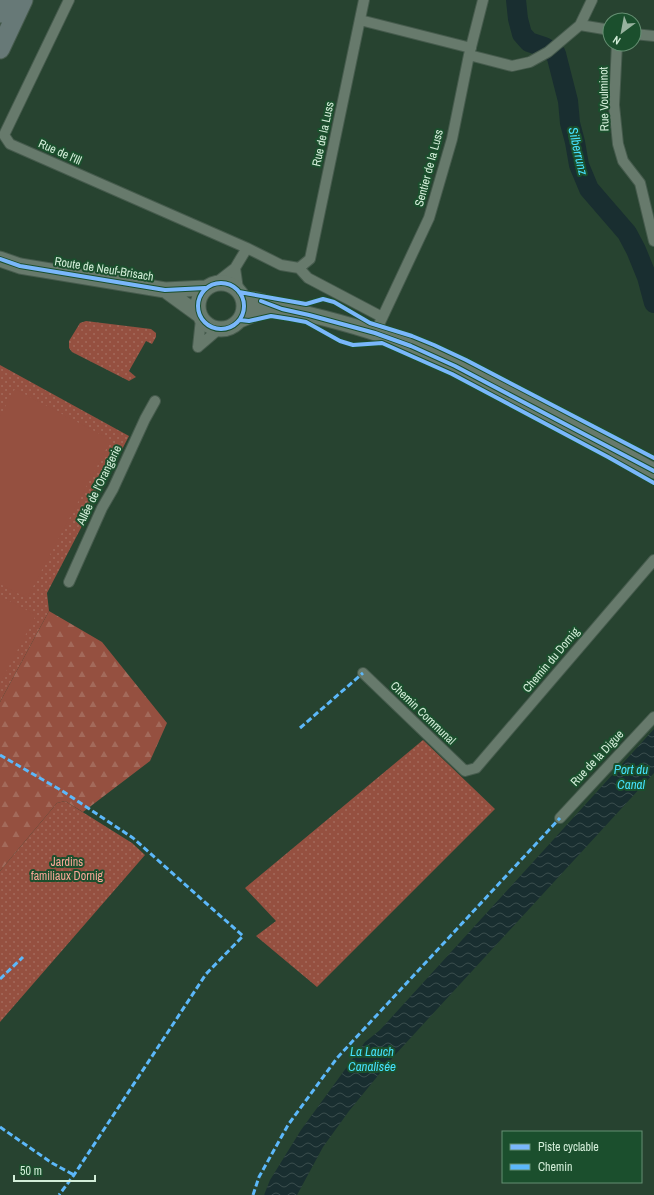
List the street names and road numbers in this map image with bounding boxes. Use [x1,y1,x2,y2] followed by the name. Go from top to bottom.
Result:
[595,66,613,131] street label: Rue Voulminot
[308,100,338,168] street label: Rue de la Luss
[411,128,447,208] street label: Sentier de la Luss
[36,135,84,169] street label: Rue de l'Ill
[53,253,155,285] street label: Route de Neuf-Brisach
[72,443,125,528] street label: Allée de l'Orangerie
[519,624,583,696] street label: Chemin du Dornig
[387,678,459,748] street label: Chemin Communal
[567,727,627,789] street label: Rue de la Digue

